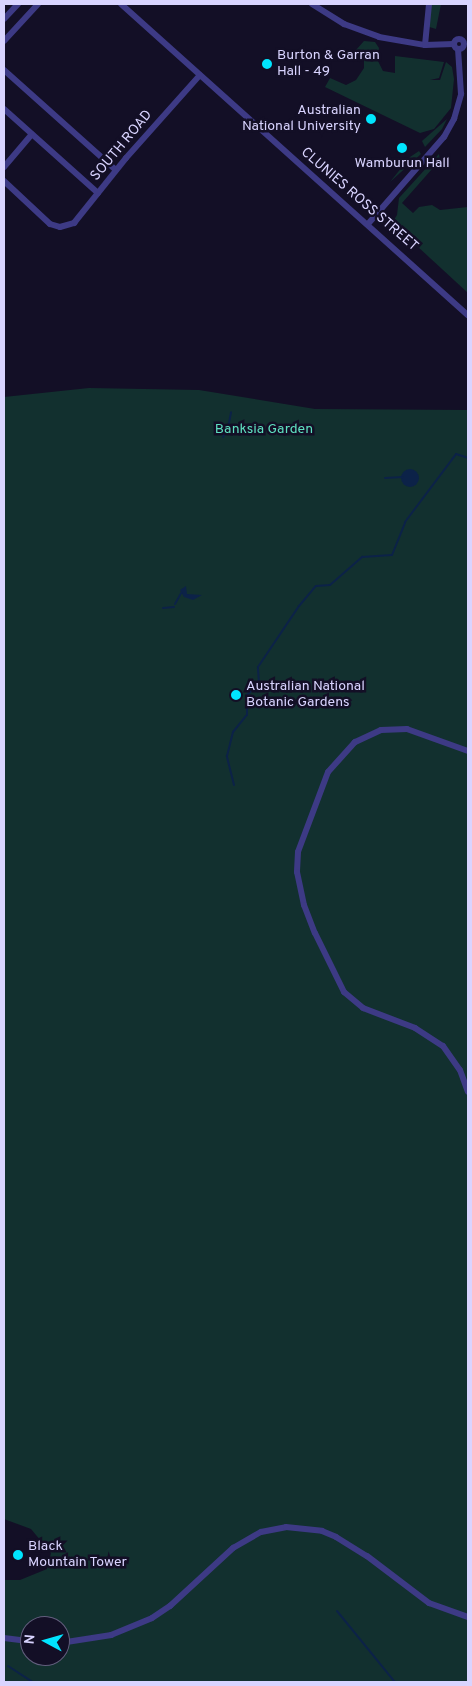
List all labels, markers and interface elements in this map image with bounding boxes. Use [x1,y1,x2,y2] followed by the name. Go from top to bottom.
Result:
[277,48,380,80] place label: Burton & Garran Hall - 49
[261,58,273,70] marker: Burton & Garran Hall - 49
[242,103,361,136] place label: Australian National University
[88,107,156,185] street label: SOUTH ROAD
[365,113,377,125] marker: Australian National University
[396,142,408,154] marker: Wamburun Hall
[297,144,421,256] street label: CLUNIES ROSS STREET
[354,156,450,172] place label: Wamburun Hall
[215,422,313,438] park label: Banksia Garden
[246,679,365,712] place label: Australian National Botanic Gardens
[230,689,242,701] marker: Australian National Botanic Gardens
[28,1539,128,1571] place label: Black Mountain Tower
[12,1549,24,1561] marker: Black Mountain Tower
[20,1616,70,1666] north arrow
[22,1634,40,1645] text: N

